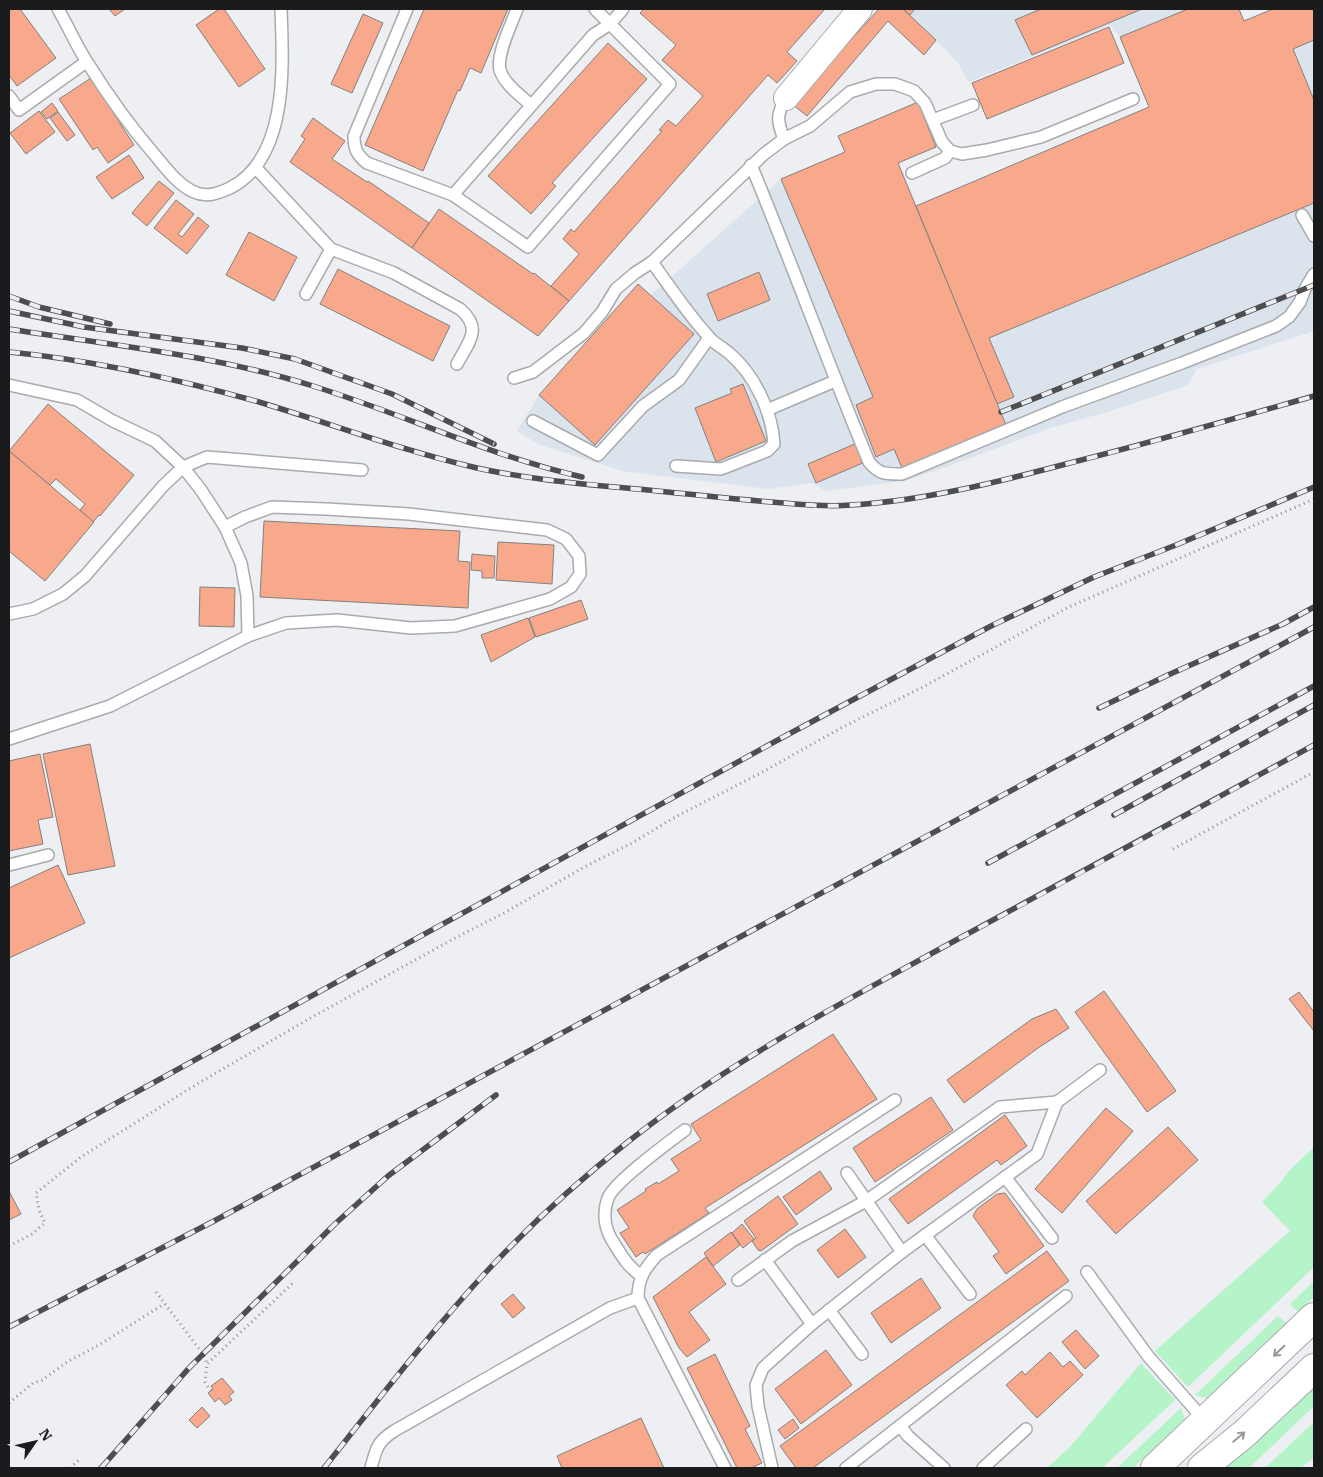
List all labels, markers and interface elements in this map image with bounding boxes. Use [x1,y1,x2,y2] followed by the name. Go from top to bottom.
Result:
[1273,1344,1285,1356] one-way arrow
[10,1417,60,1467] north arrow
[35,1425,56,1444] text: N
[1233,1432,1246,1443] one-way arrow

